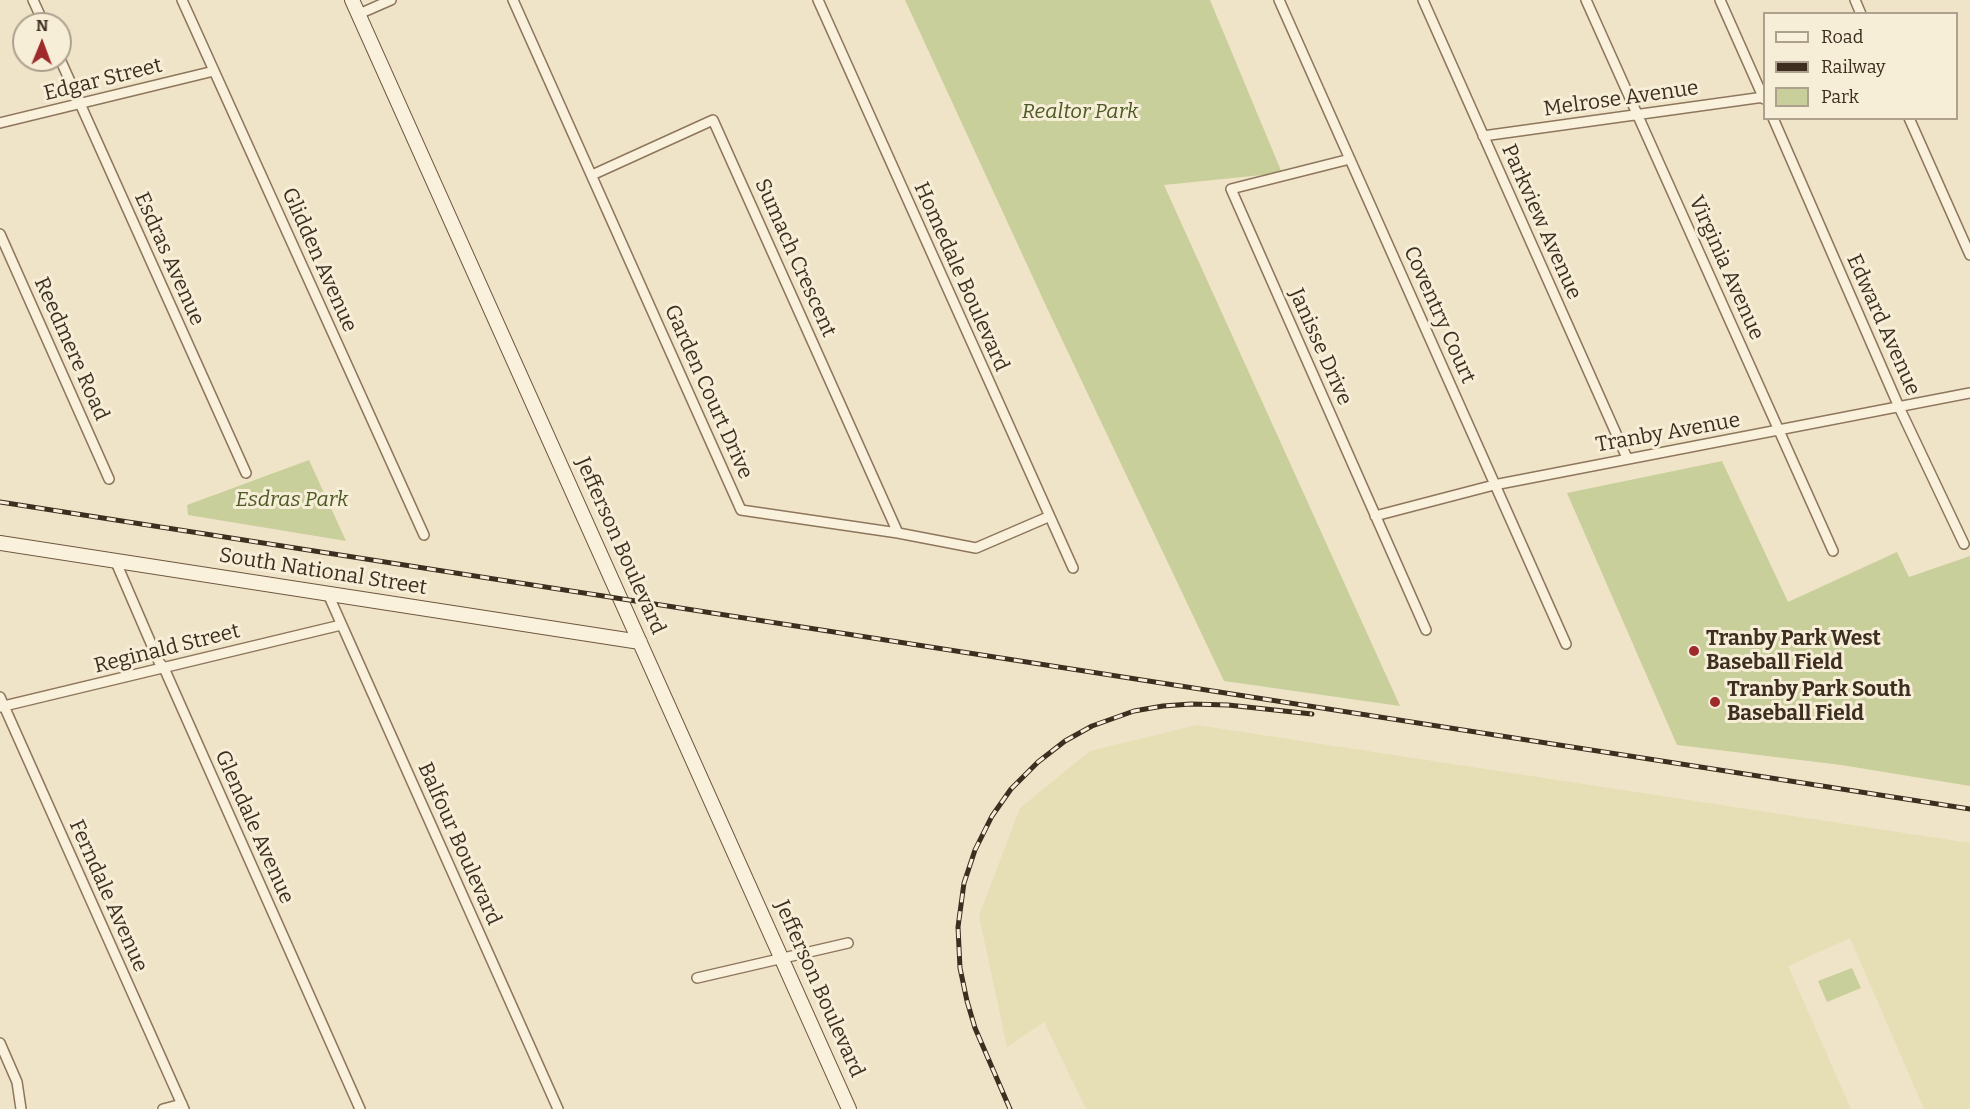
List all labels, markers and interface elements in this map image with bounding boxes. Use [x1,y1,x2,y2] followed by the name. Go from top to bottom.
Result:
[12,12,72,72] north arrow
[1763,12,1958,120] legend
[36,16,49,35] text: N
[1821,26,1863,48] text: Road
[41,53,165,107] street label: Edgar Street
[1821,56,1885,78] text: Railway
[1542,76,1700,122] street label: Melrose Avenue
[1821,86,1859,108] text: Park
[1022,99,1138,125] park label: Realtor Park
[1496,141,1586,303] street label: Parkview Avenue
[749,175,841,341] street label: Sumach Crescent
[908,179,1014,375] street label: Homedale Boulevard
[276,184,362,336] street label: Glidden Avenue
[128,188,210,330] street label: Esdras Avenue
[1683,192,1769,344] street label: Virginia Avenue
[1397,242,1481,388] street label: Coventry Court
[1841,250,1925,400] street label: Edward Avenue
[28,273,114,425] street label: Reedmere Road
[1283,285,1357,409] street label: Janisse Drive
[658,301,758,483] street label: Garden Court Drive
[1594,408,1742,458] street label: Tranby Avenue
[570,454,670,638] street label: Jefferson Boulevard
[236,487,348,513] park label: Esdras Park
[217,543,429,601] street label: South National Street
[92,619,242,679] street label: Reginald Street
[1706,626,1881,676] place label: Tranby Park West Baseball Field
[1687,644,1701,658] marker: Tranby Park West Baseball Field
[1727,677,1911,727] place label: Tranby Park South Baseball Field
[1708,695,1722,709] marker: Tranby Park South Baseball Field
[209,746,299,908] street label: Glendale Avenue
[412,759,506,929] street label: Balfour Boulevard
[63,816,153,976] street label: Ferndale Avenue
[769,897,869,1081] street label: Jefferson Boulevard

